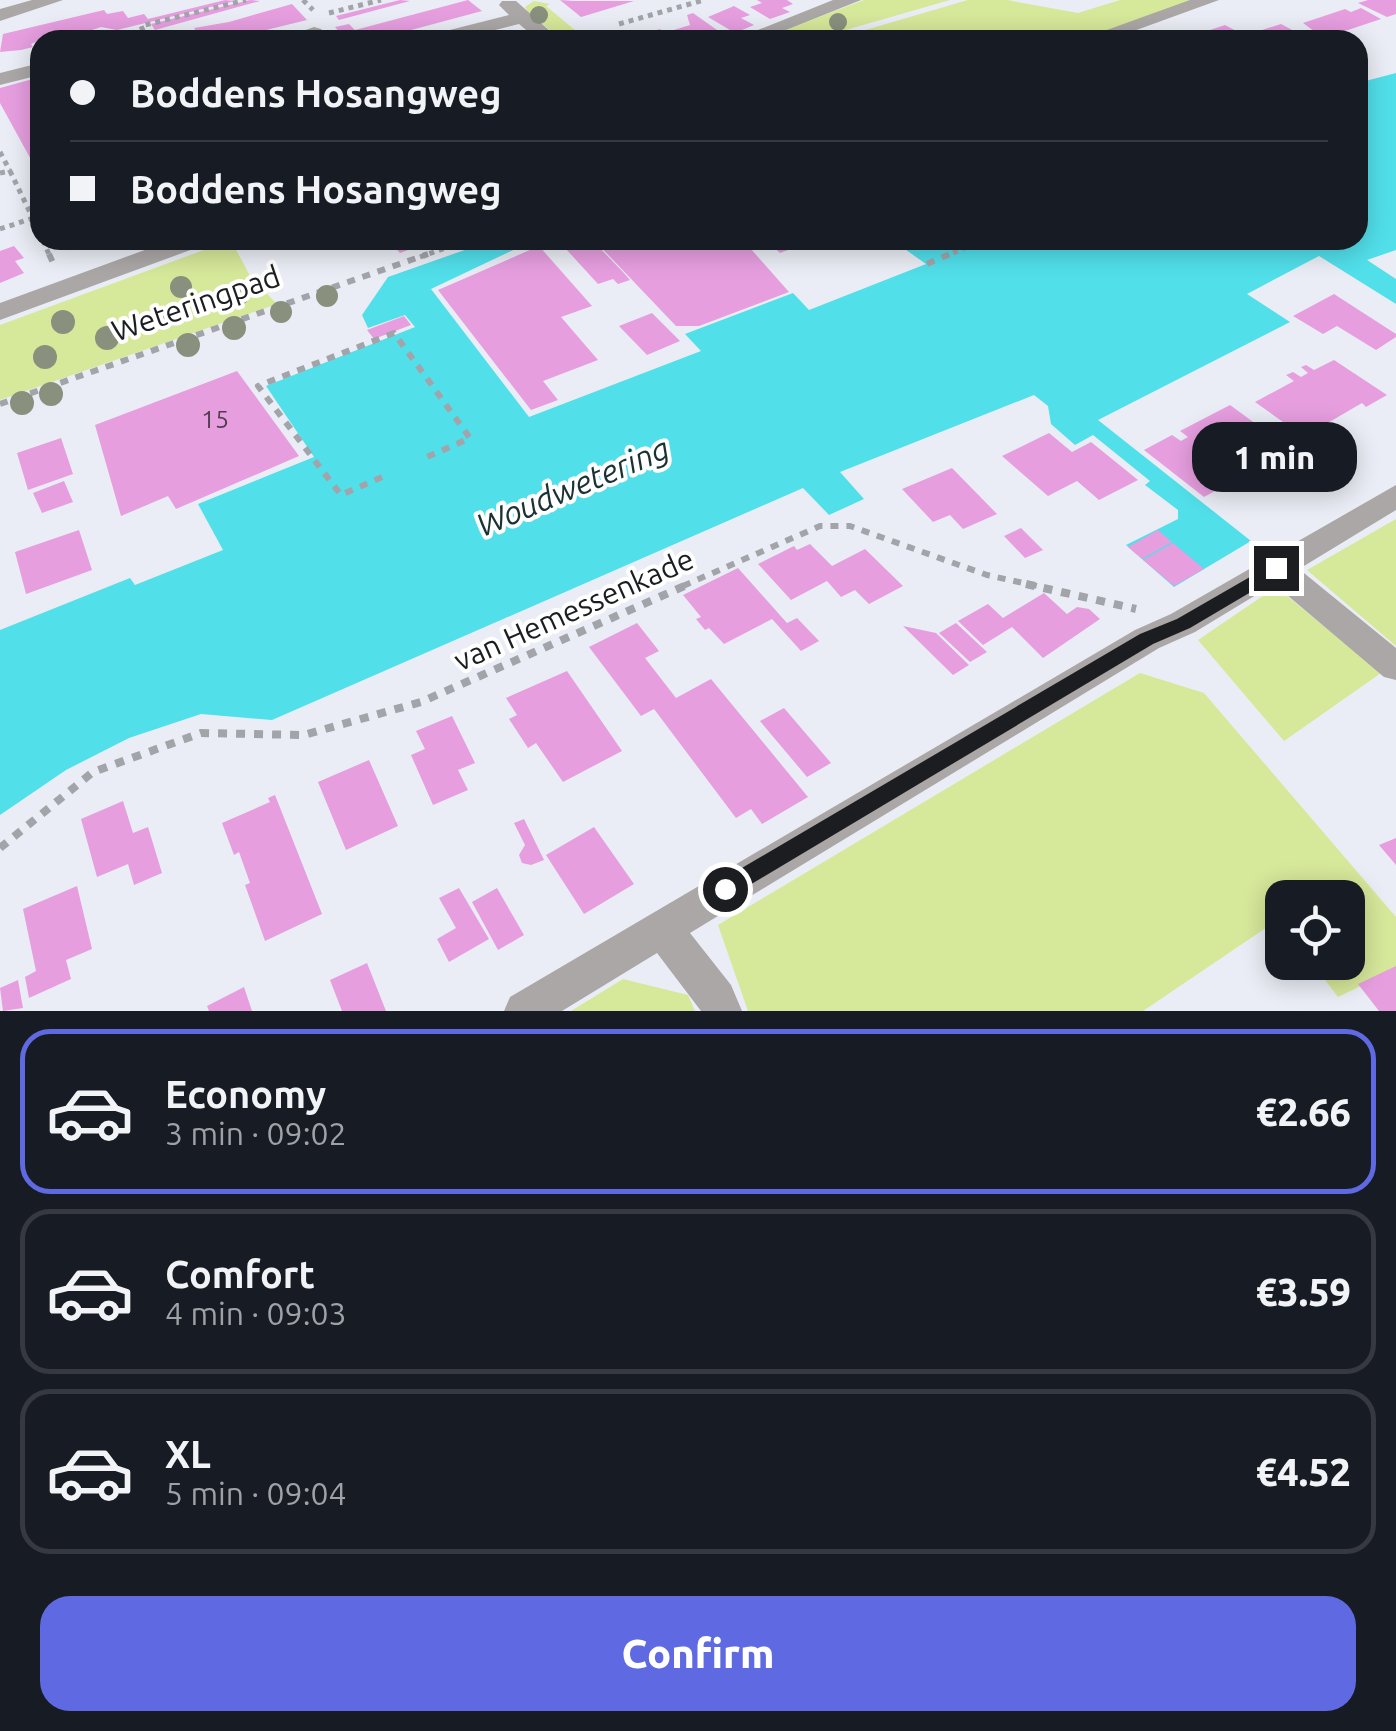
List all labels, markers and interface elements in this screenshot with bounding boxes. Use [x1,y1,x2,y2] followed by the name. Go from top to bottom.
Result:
[130,72,502,114] text: Boddens Hosangweg
[130,168,502,210] text: Boddens Hosangweg
[107,258,284,348] street label: Weteringpad
[201,405,229,433] house number: 15
[1194,423,1358,493] callout: 1 min
[471,429,674,543] water label: Woudwetering
[1234,439,1315,475] text: 1 min
[449,541,699,677] street label: van Hemessenkade
[1254,546,1299,591] route end
[703,867,748,912] route start
[1265,880,1365,980] map controls
[1265,880,1365,980] button: locate
[45,1067,135,1157] icon: car
[165,1073,326,1115] text: Economy
[1256,1091,1351,1133] text: €2.66
[165,1115,347,1151] text: 3 min · 09:02
[45,1247,135,1337] icon: car
[165,1253,315,1295] text: Comfort
[1256,1271,1351,1313] text: €3.59
[165,1295,347,1331] text: 4 min · 09:03
[45,1427,135,1517] icon: car
[165,1433,211,1475] text: XL
[1256,1451,1351,1493] text: €4.52
[165,1475,347,1511] text: 5 min · 09:04
[40,1596,1356,1711] button: Confirm

